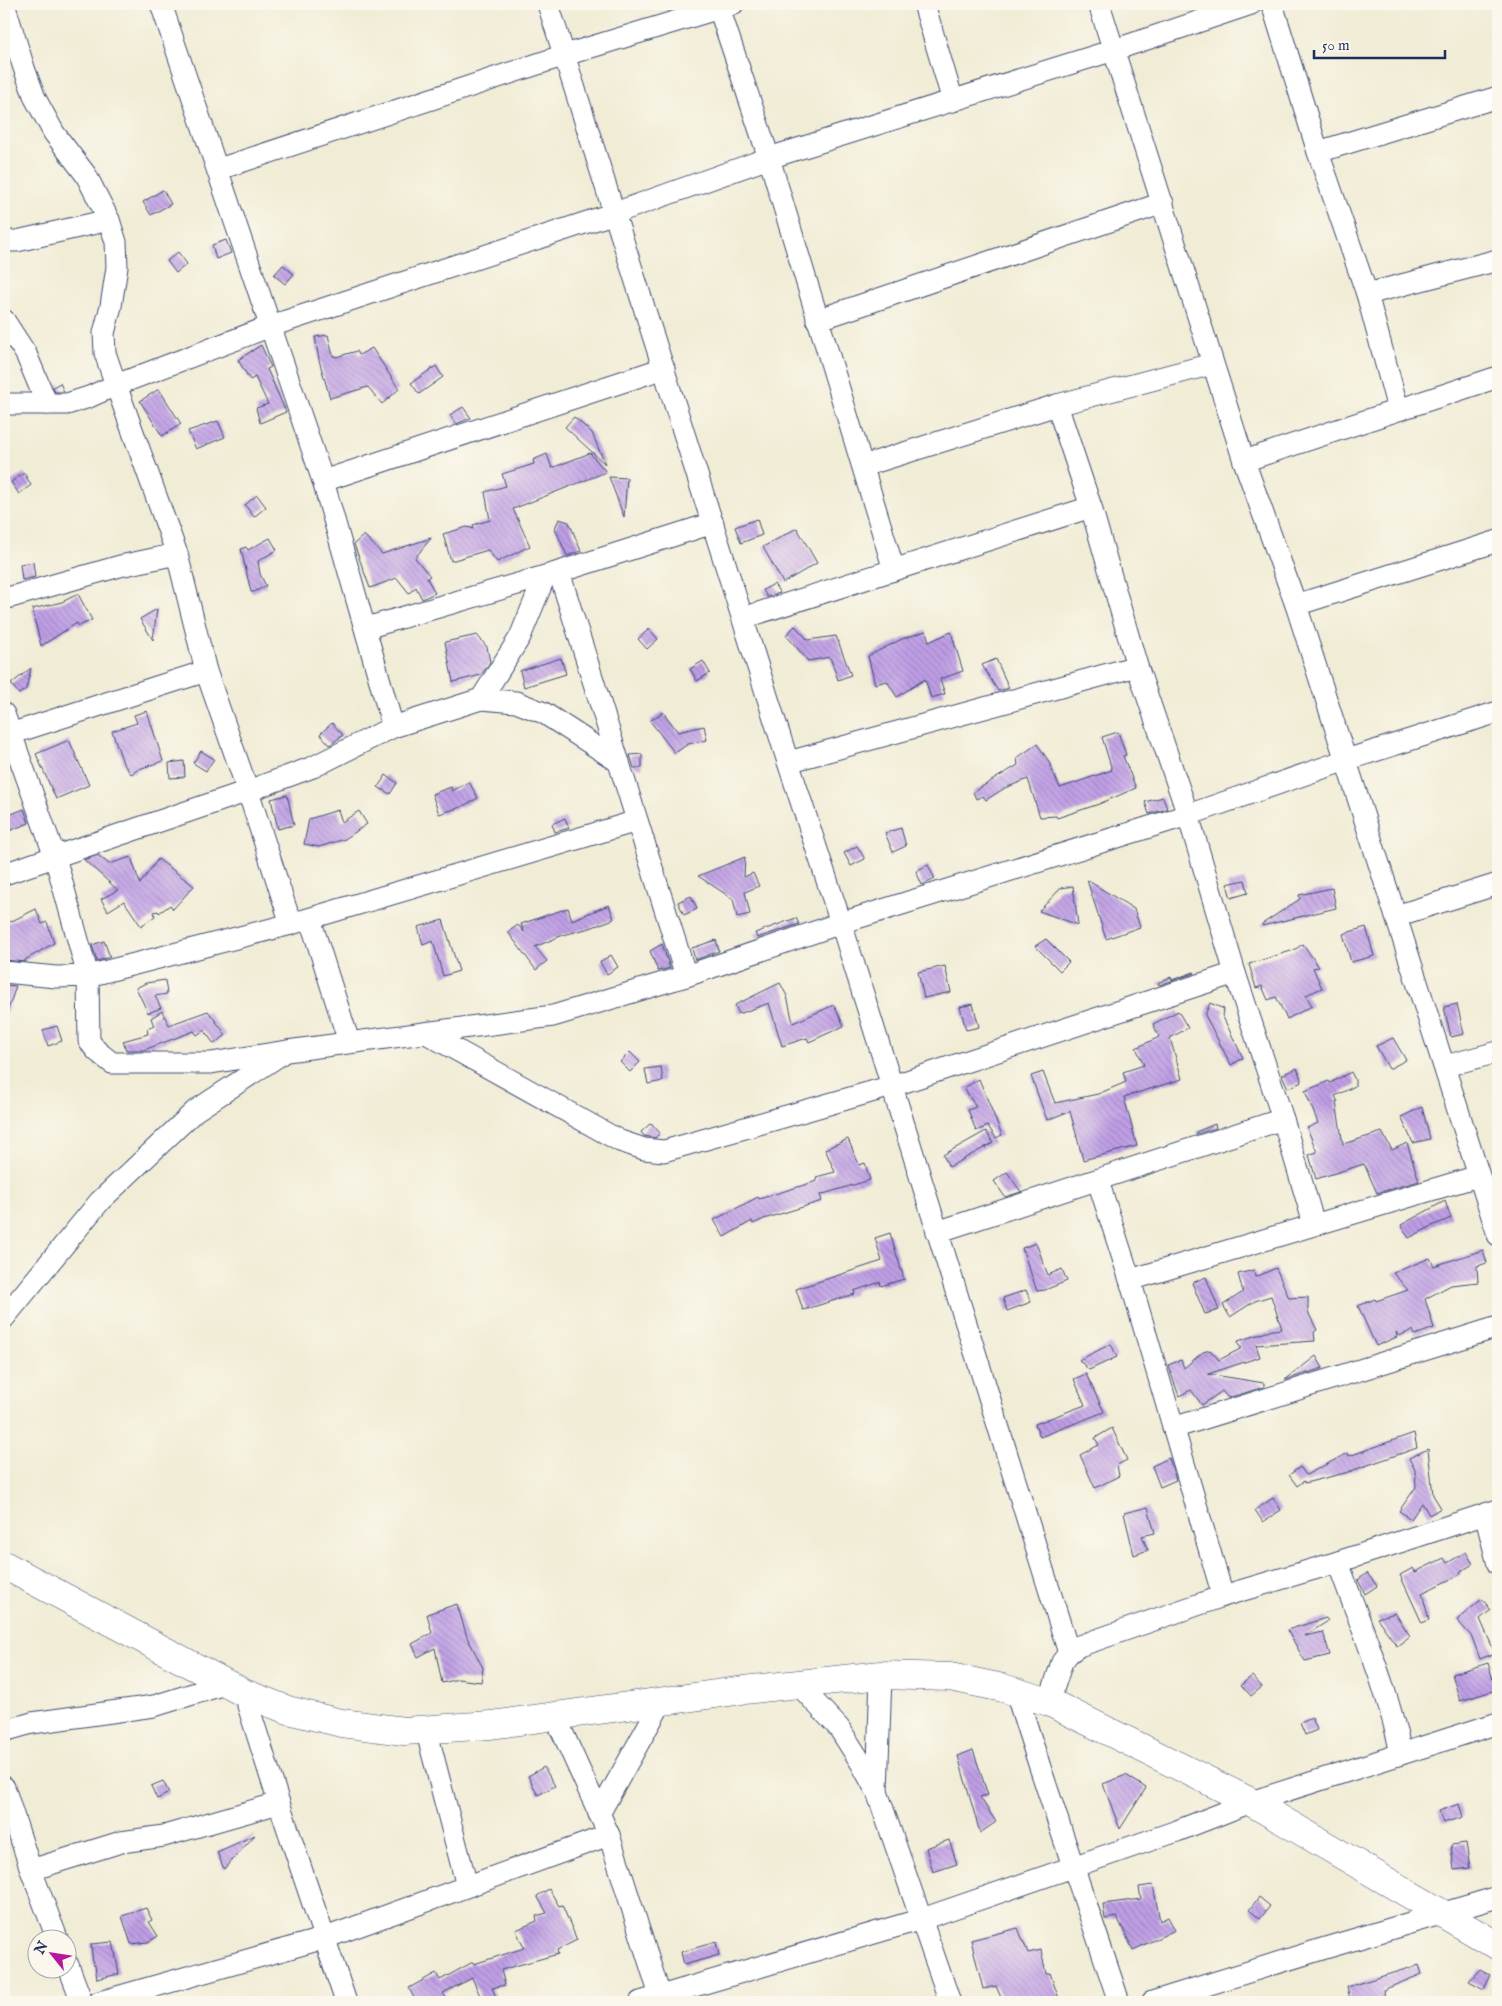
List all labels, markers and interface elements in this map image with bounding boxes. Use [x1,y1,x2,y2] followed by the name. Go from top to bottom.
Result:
[1314,28,1446,60] scale bar
[1322,36,1350,55] text: 50 m
[28,1928,78,1978] north arrow
[30,1938,52,1959] text: N

